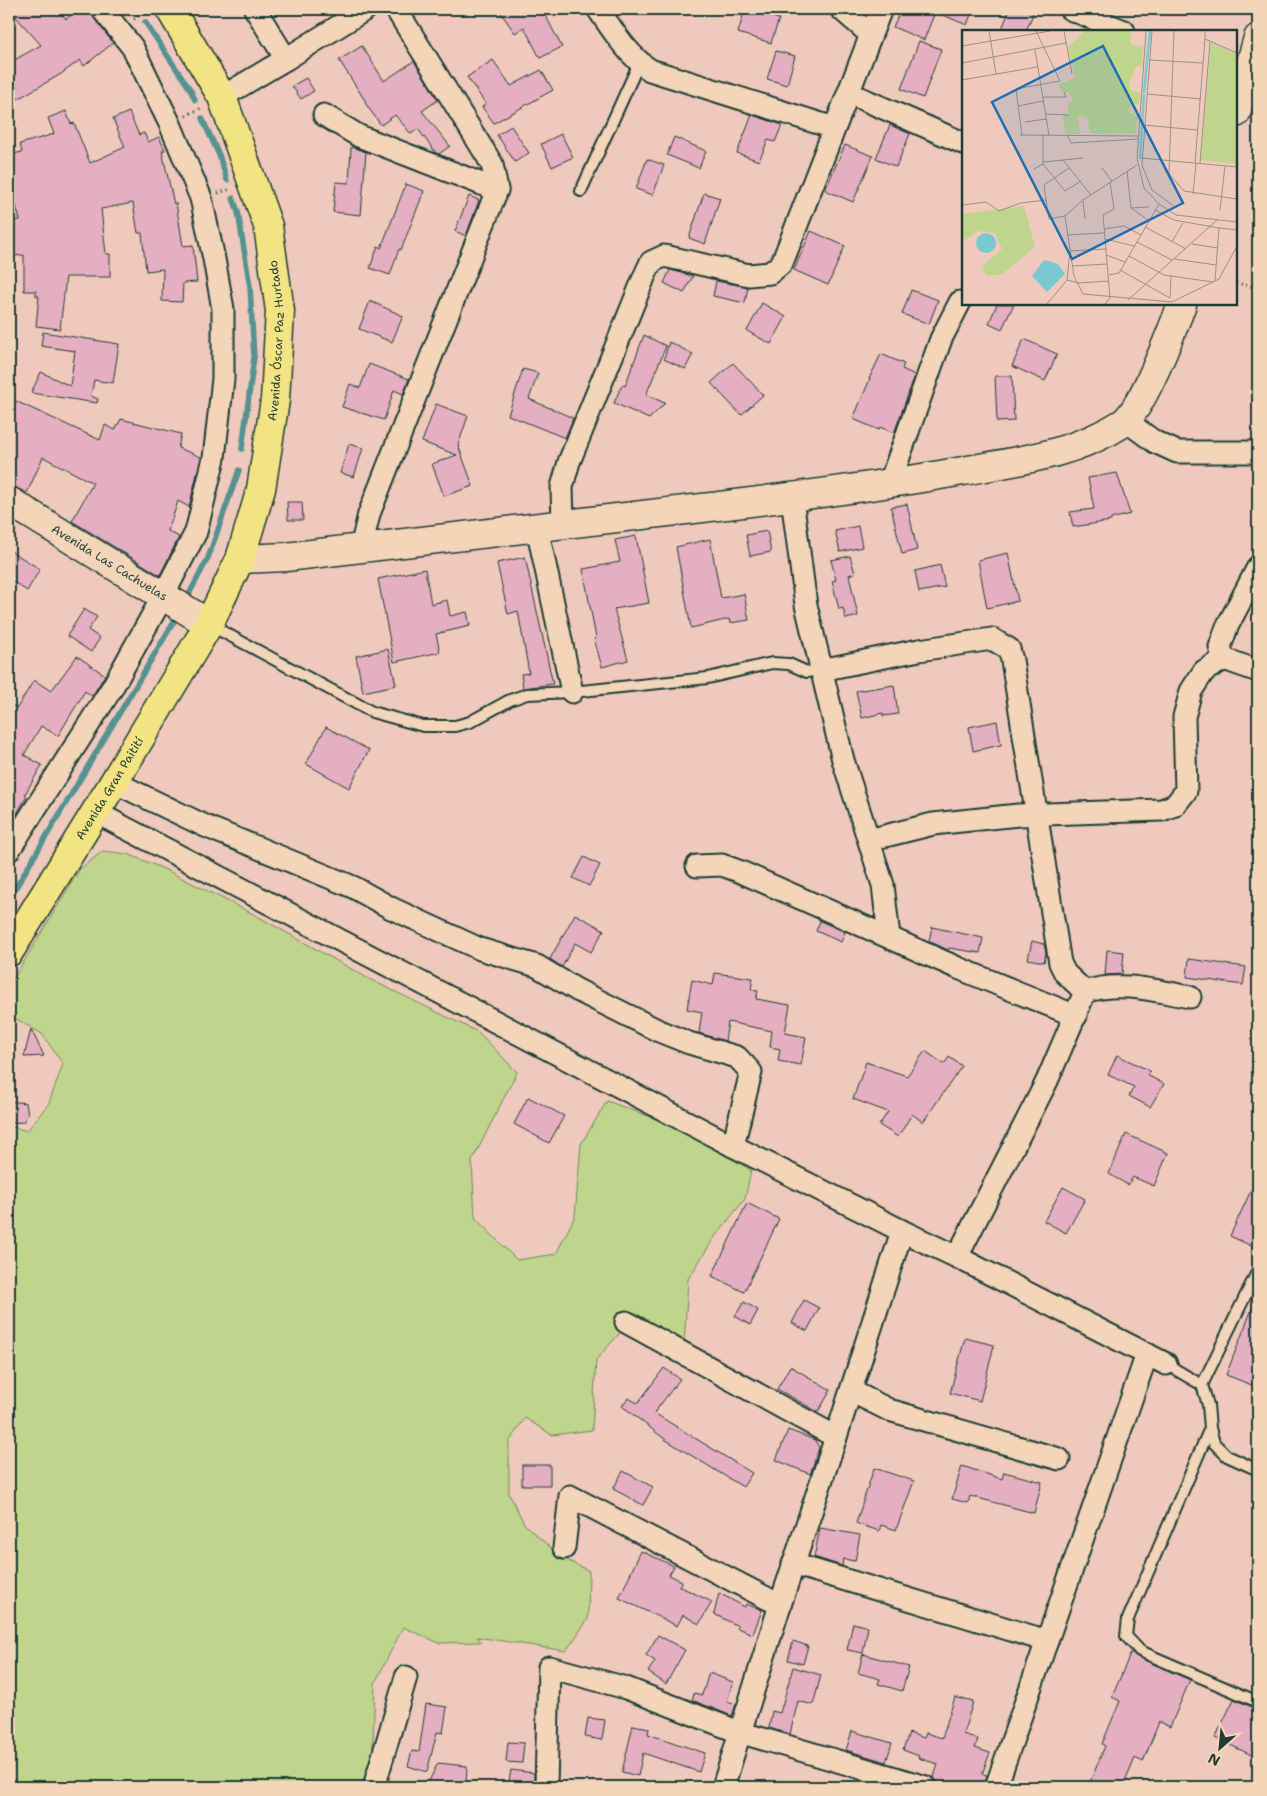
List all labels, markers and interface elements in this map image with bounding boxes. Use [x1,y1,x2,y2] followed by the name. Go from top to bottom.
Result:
[962,30,1237,305] inset map
[264,259,288,422] street label: Avenida Óscar Paz Hurtado
[49,521,171,605] street label: Avenida Las Cachuelas
[72,734,147,843] street label: Avenida Gran Paitití
[1194,1724,1244,1774] north arrow
[1205,1749,1223,1770] text: N

